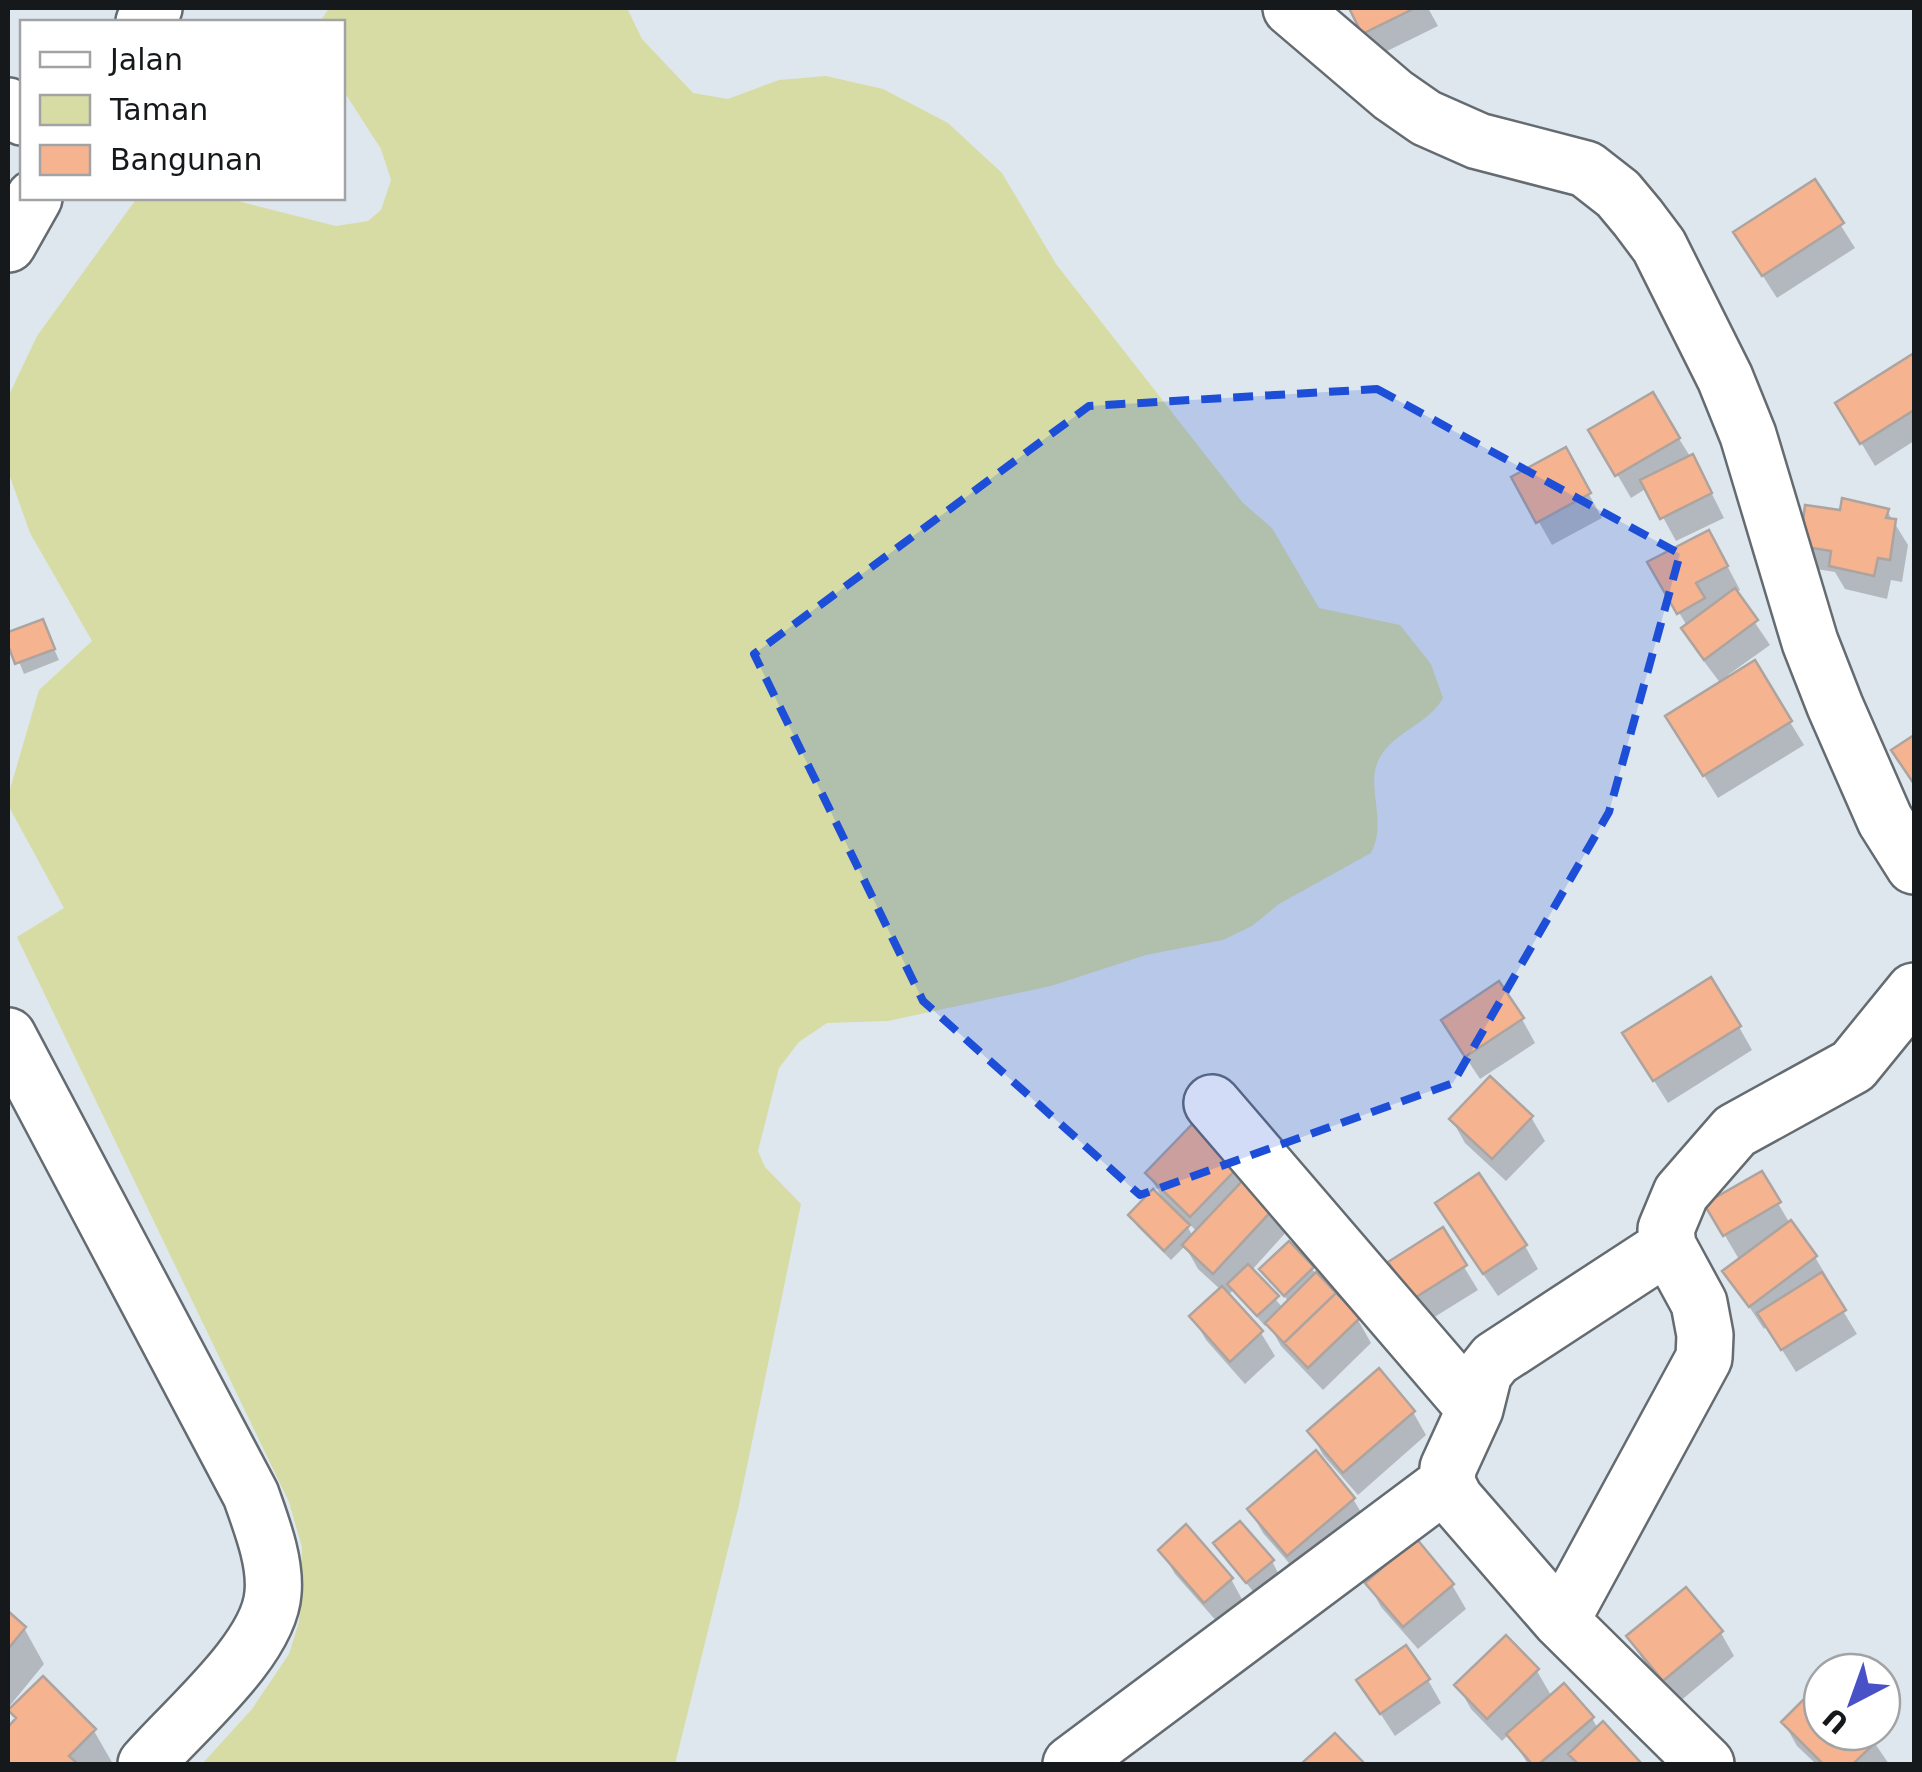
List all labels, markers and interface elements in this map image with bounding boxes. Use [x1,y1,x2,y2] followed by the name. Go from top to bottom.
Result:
[20,20,345,200] legend
[108,42,183,77] text: Jalan
[109,92,208,127] text: Taman
[110,142,262,177] text: Bangunan
[1802,1652,1902,1752] north arrow
[1817,1701,1855,1740] text: U

